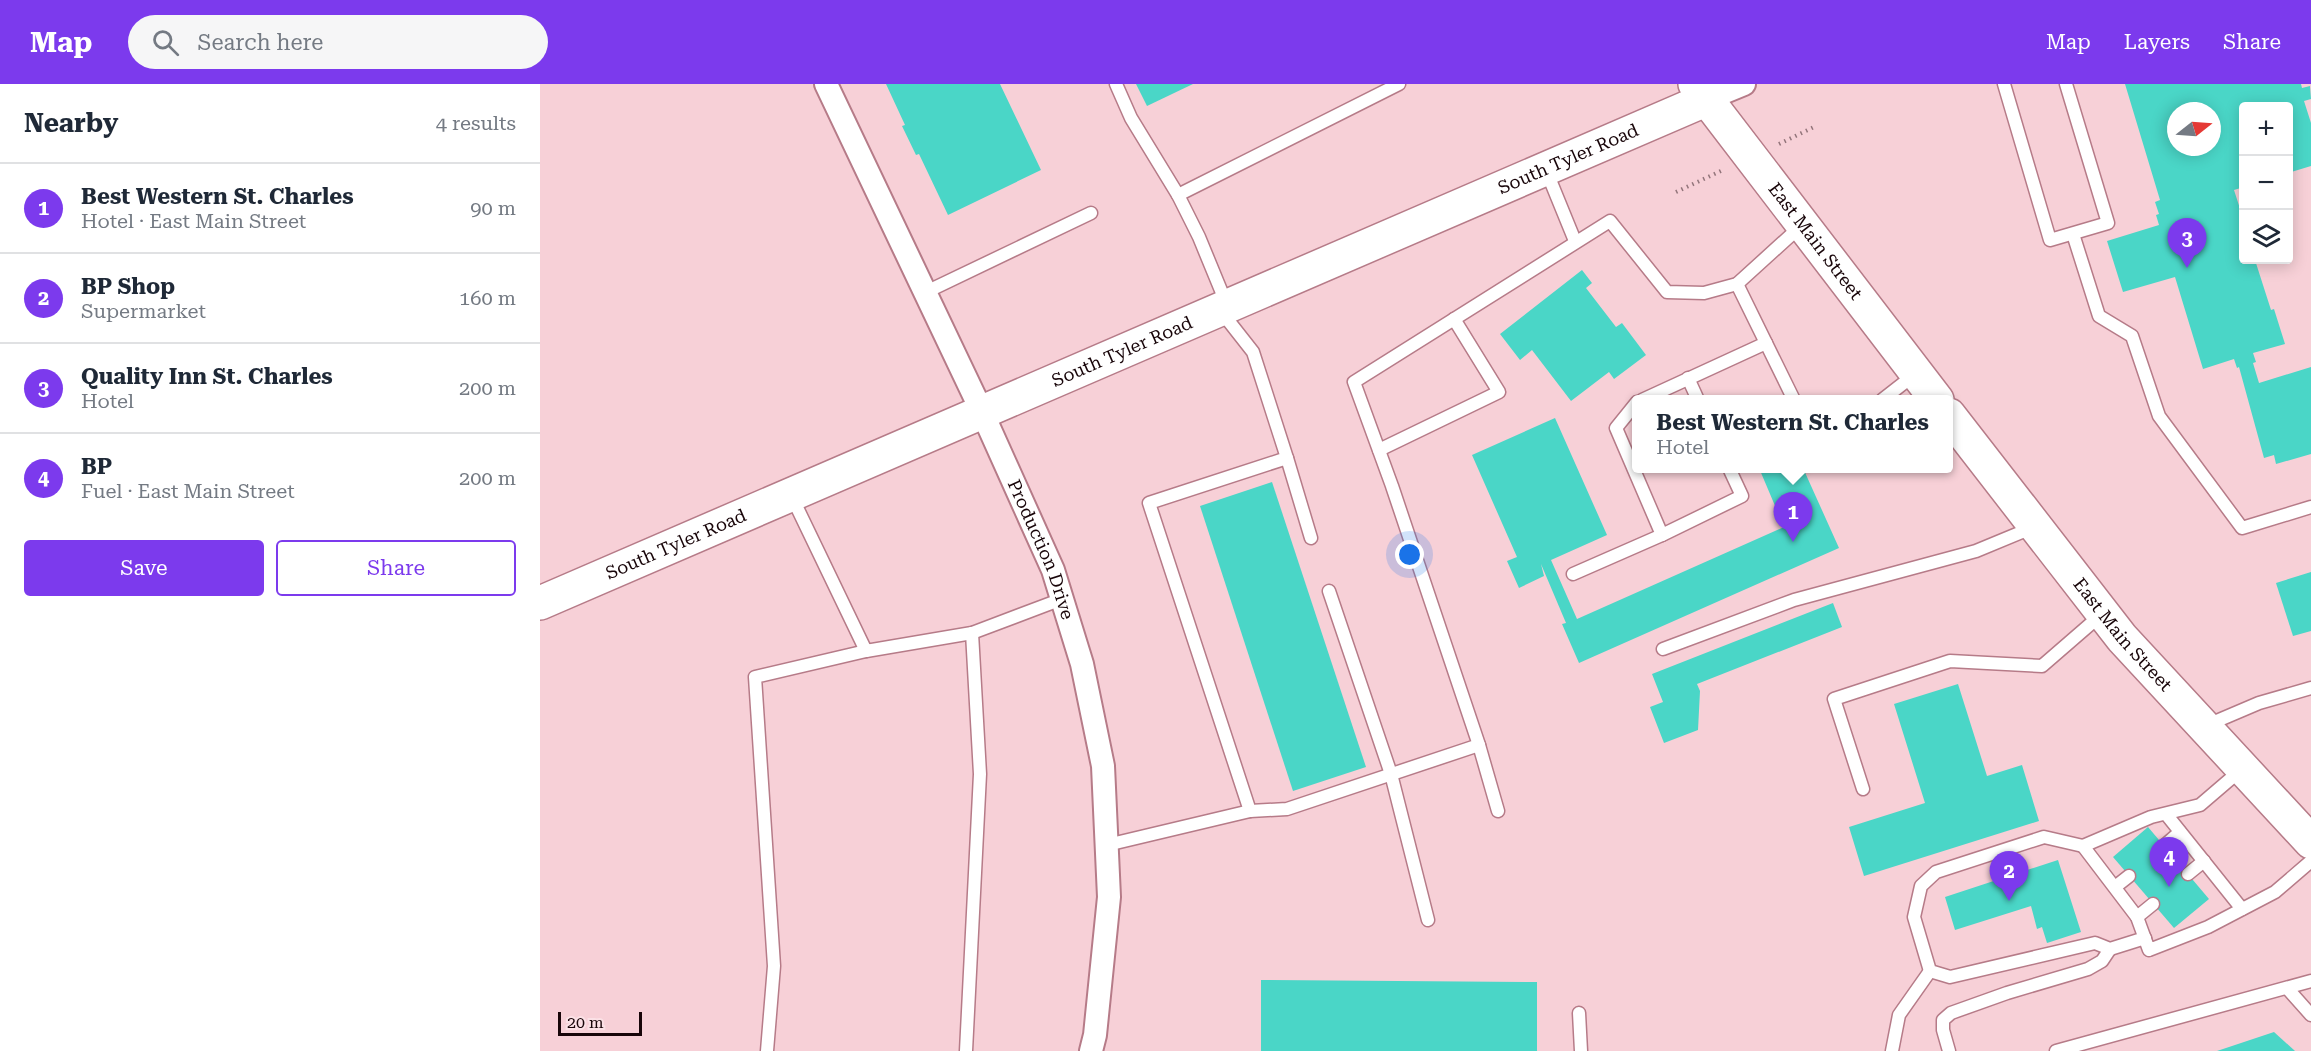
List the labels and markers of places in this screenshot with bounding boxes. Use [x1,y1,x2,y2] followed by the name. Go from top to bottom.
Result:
[2168,218,2206,268] pin: 3
[1774,492,1812,542] pin: 1
[2150,838,2188,887] pin: 4
[1990,852,2028,901] pin: 2

